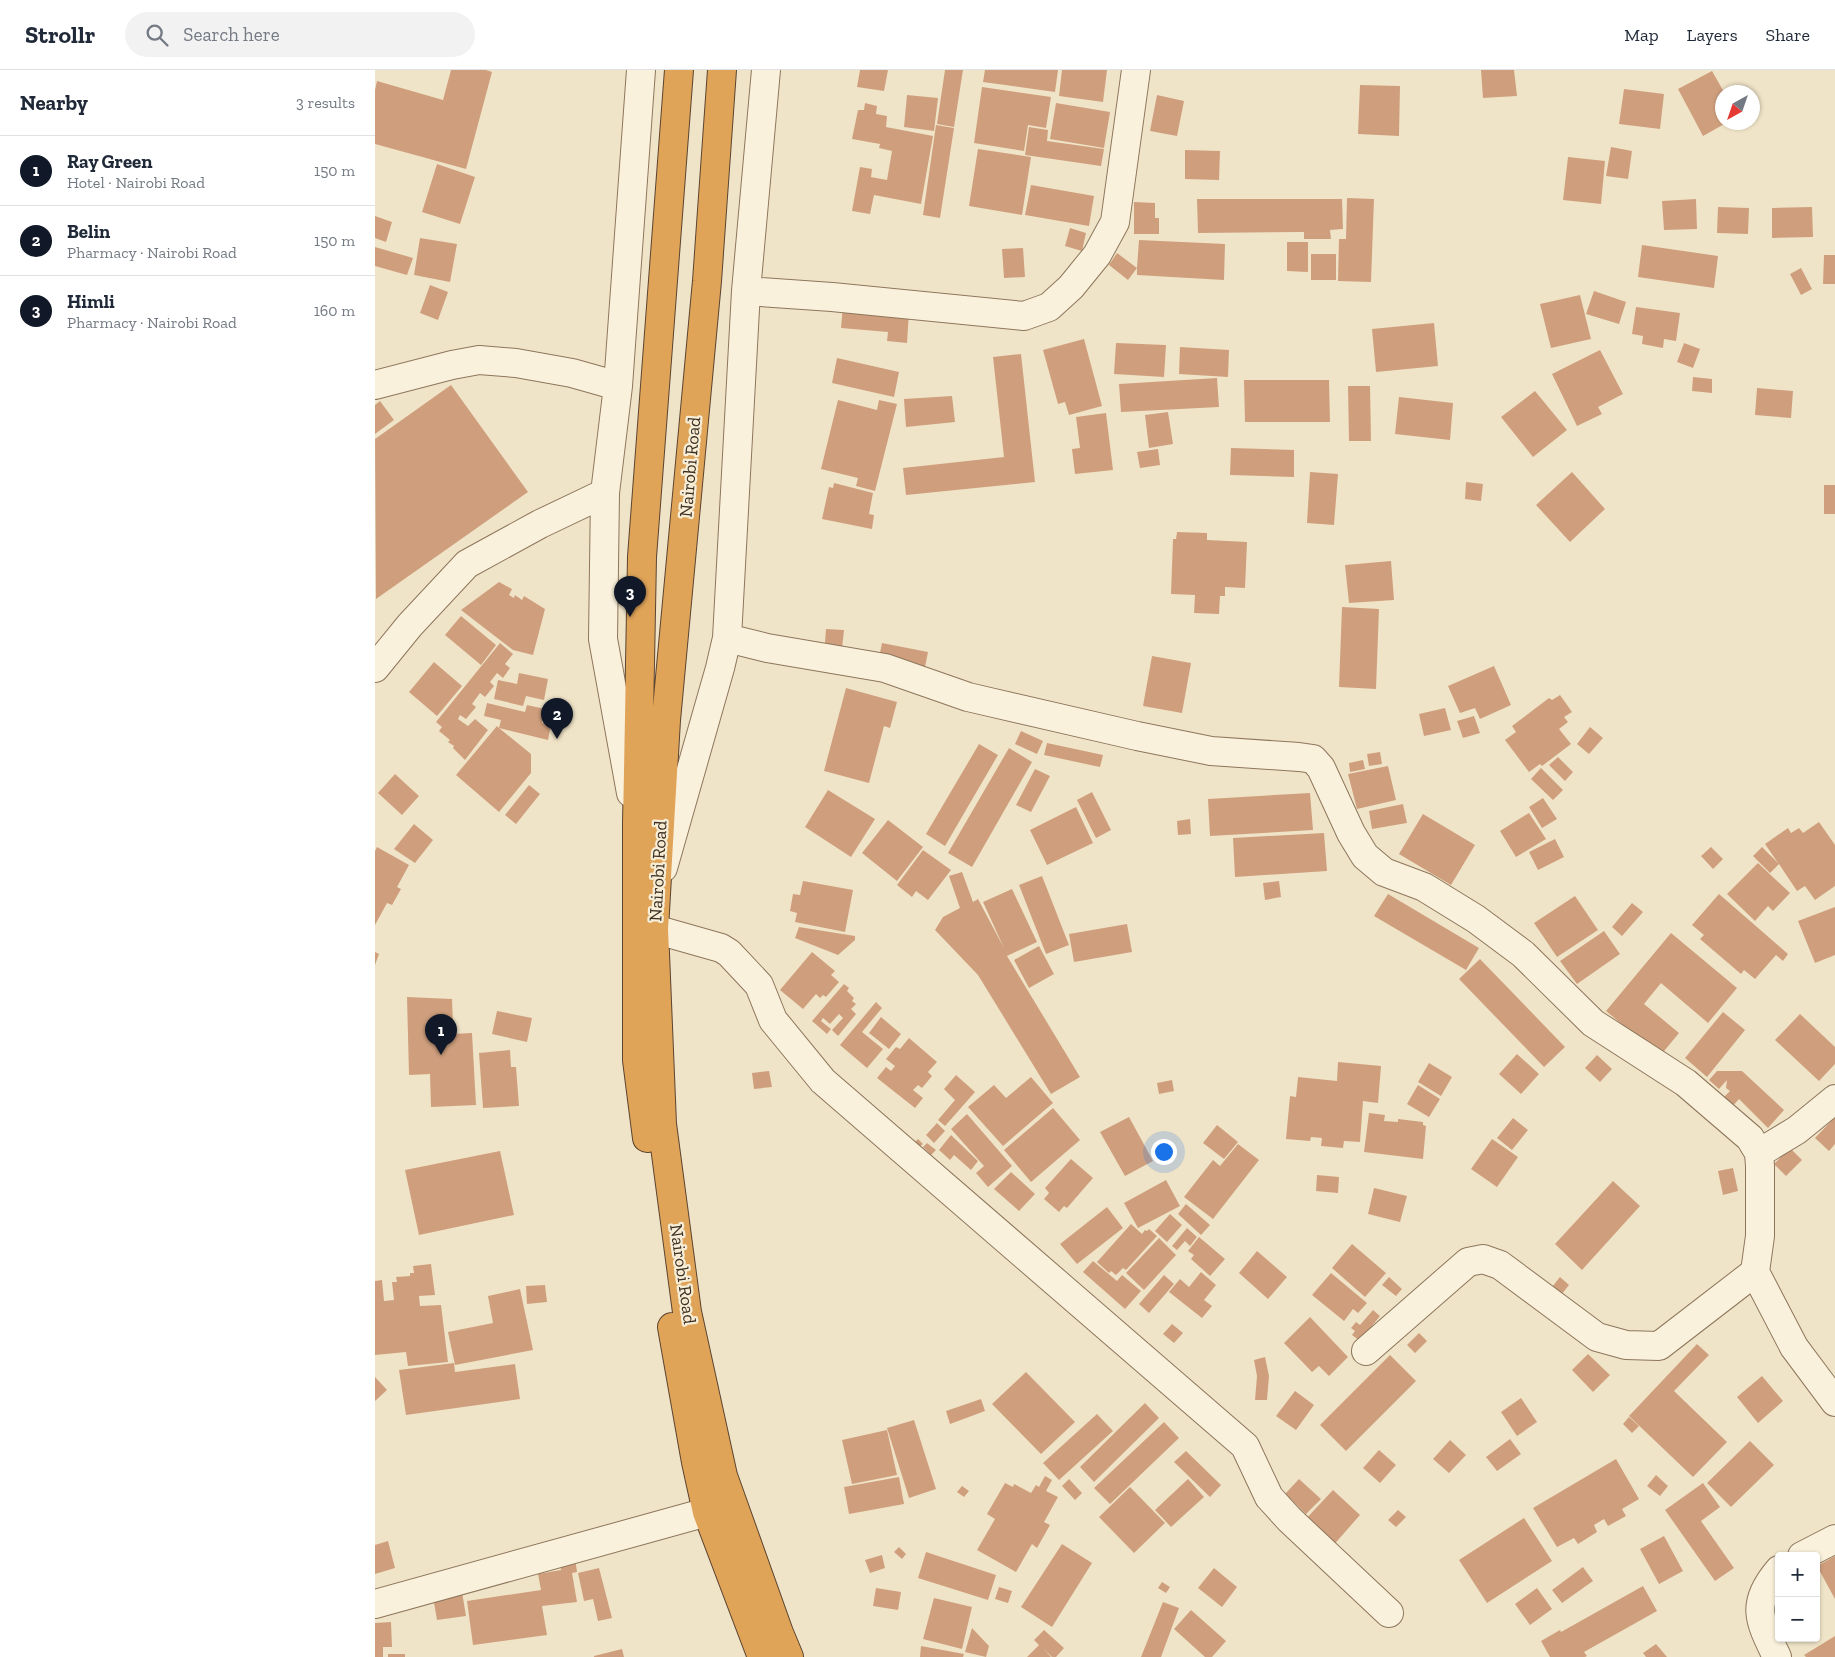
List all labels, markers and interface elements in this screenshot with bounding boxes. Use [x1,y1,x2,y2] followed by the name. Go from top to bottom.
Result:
[125,12,475,57] search box
[25,20,95,49] text: Strollr
[143,21,171,49] icon: search
[183,23,280,46] text: Search here
[1624,24,1659,46] text: Map
[1687,24,1738,46] text: Layers
[1766,24,1810,46] text: Share
[1715,85,1760,130] north arrow
[20,90,88,115] text: Nearby
[296,93,355,112] text: 3 results
[67,150,153,173] text: Ray Green
[33,161,39,180] text: 1
[314,161,355,180] text: 150 m
[67,173,205,192] text: Hotel · Nairobi Road
[67,220,110,243] text: Belin
[32,231,40,250] text: 2
[314,231,355,250] text: 150 m
[67,243,237,262] text: Pharmacy · Nairobi Road
[67,290,115,313] text: Himli
[32,301,40,320] text: 3
[314,301,355,320] text: 160 m
[67,313,237,332] text: Pharmacy · Nairobi Road
[675,416,705,518] street label: Nairobi Road
[614,576,646,617] pin: 3
[541,698,573,739] pin: 2
[644,820,672,922] street label: Nairobi Road
[425,1014,457,1055] pin: 1
[1151,1139,1177,1165] your location
[665,1223,701,1326] street label: Nairobi Road
[1775,1552,1820,1642] map controls
[1775,1552,1820,1597] button: +
[1775,1597,1820,1642] button: −

